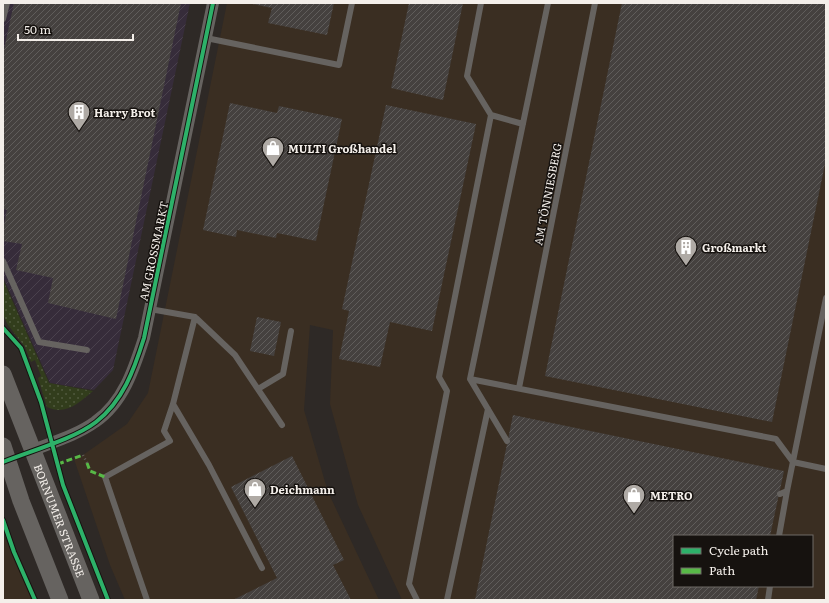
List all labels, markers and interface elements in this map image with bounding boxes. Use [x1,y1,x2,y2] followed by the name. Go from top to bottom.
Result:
[18,16,133,42] scale bar
[24,20,51,38] text: 50 m
[66,99,92,132] building icon: Harry Brot
[94,104,155,120] place label: Harry Brot
[260,135,286,168] shop icon: MULTI Großhandel
[288,140,396,156] place label: MULTI Großhandel
[529,141,565,247] street label: AM TÖNNIESBERG
[135,200,171,302] street label: AM GROSSMARKT
[673,234,699,267] building icon: Großmarkt
[702,239,767,255] place label: Großmarkt
[31,461,89,579] street label: BORNUMER STRASSE
[242,476,268,509] shop icon: Deichmann
[270,481,335,497] place label: Deichmann
[621,482,647,515] shop icon: METRO
[650,487,693,503] place label: METRO
[673,535,813,587] legend
[709,541,769,559] text: Cycle path
[709,561,735,579] text: Path

